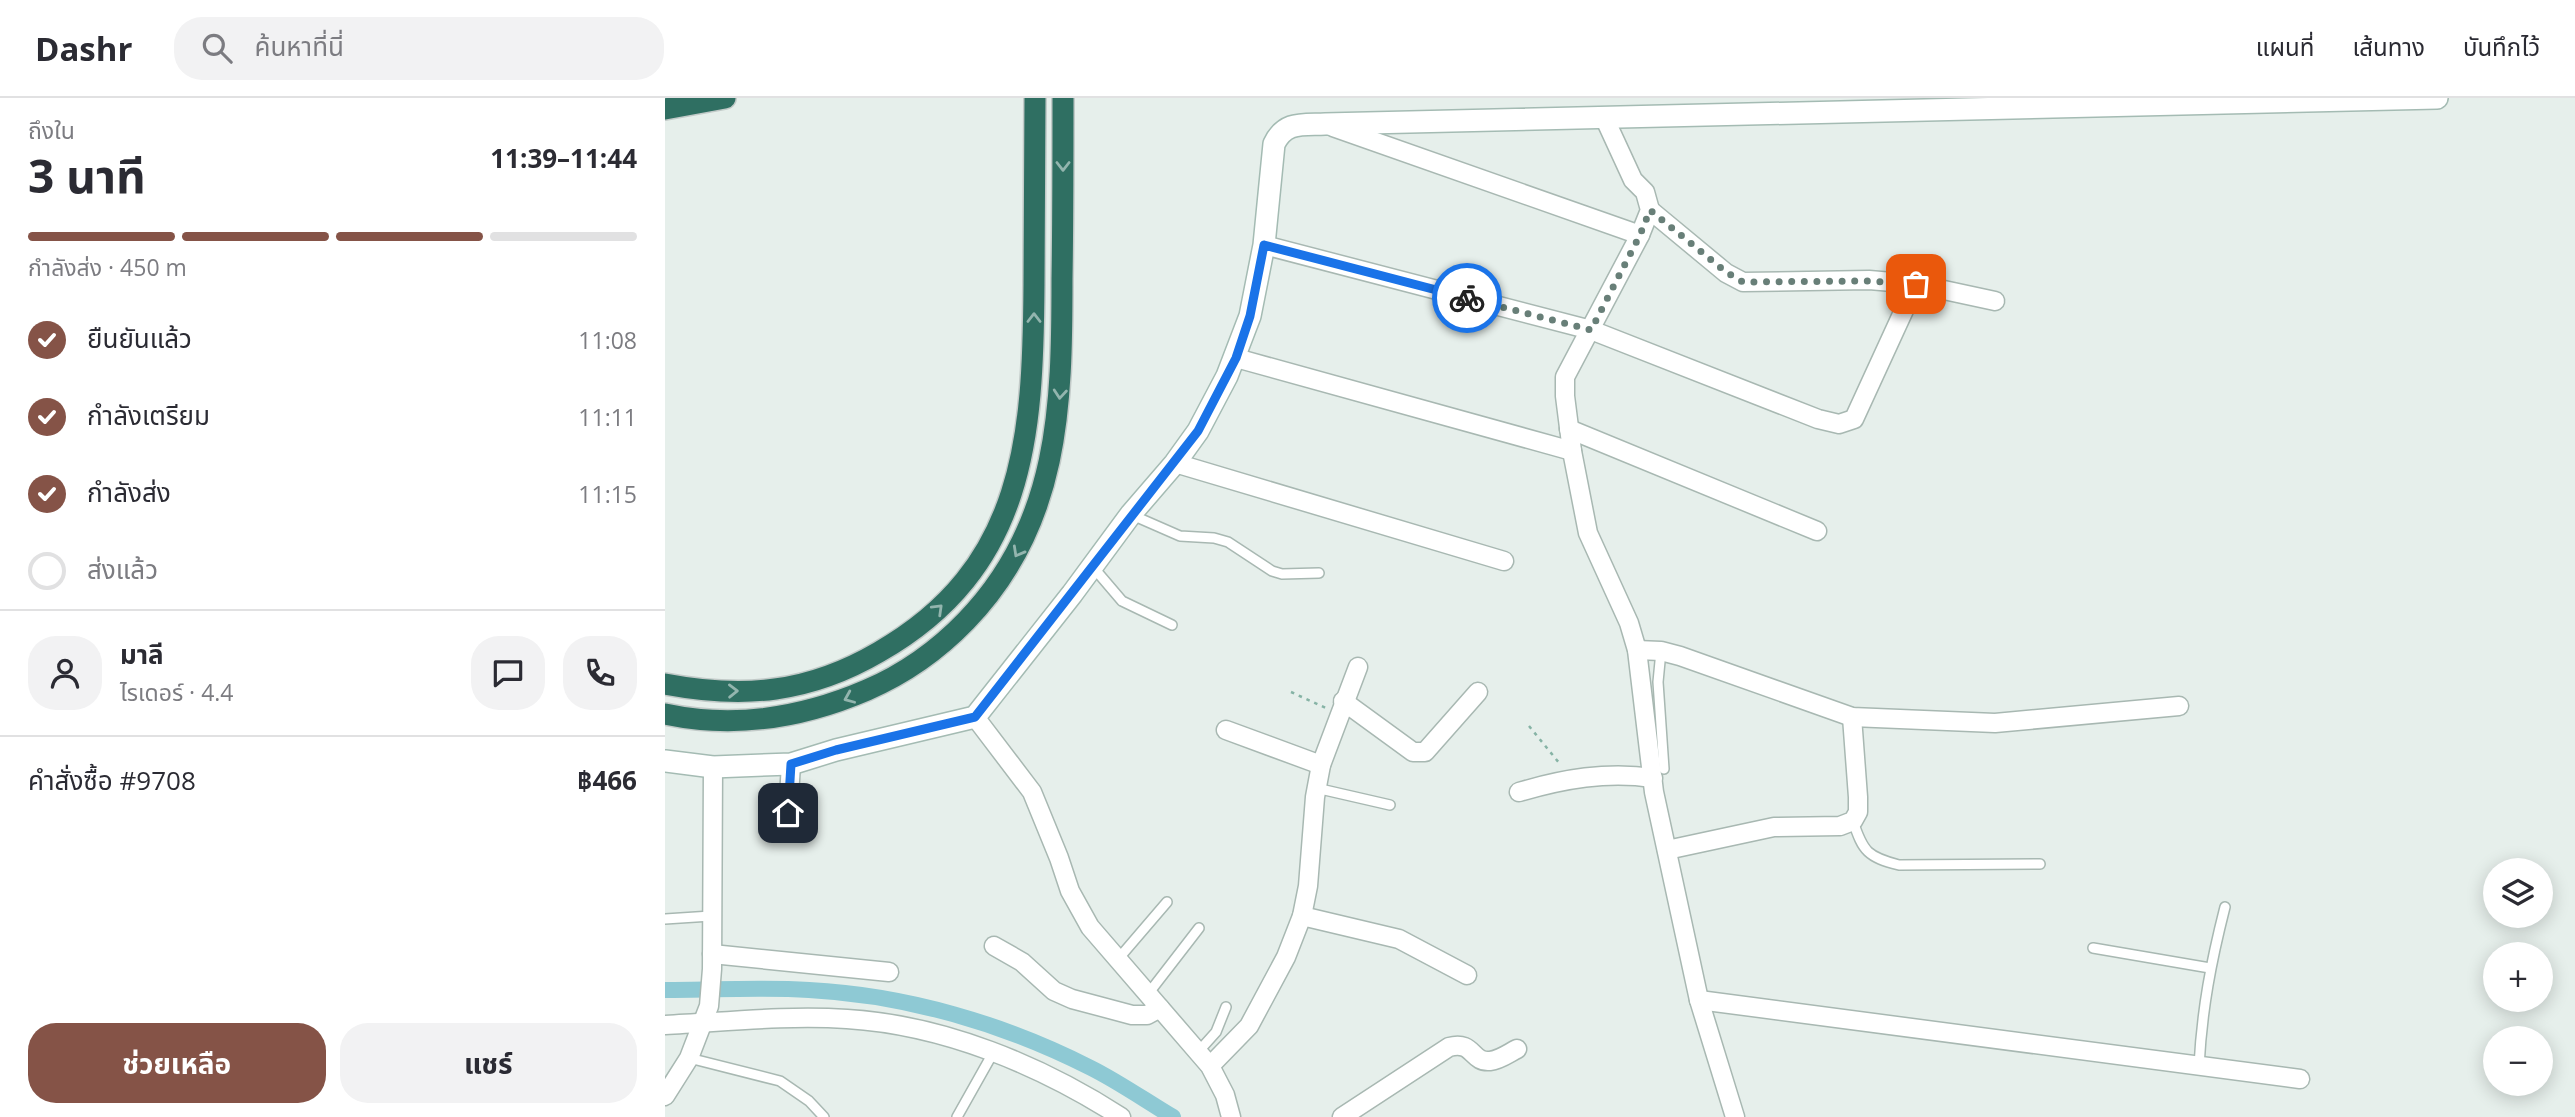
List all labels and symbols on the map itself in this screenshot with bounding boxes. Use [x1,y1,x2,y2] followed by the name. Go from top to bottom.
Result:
[1055,161,1071,172] one-way arrow
[1886,254,1946,314] pin
[1432,263,1502,333] courier
[1026,312,1042,323] one-way arrow
[1053,388,1068,399] one-way arrow
[1013,545,1026,557] one-way arrow
[930,605,943,618] one-way arrow
[727,684,738,699] one-way arrow
[844,689,856,703] one-way arrow
[758,783,818,843] pin

